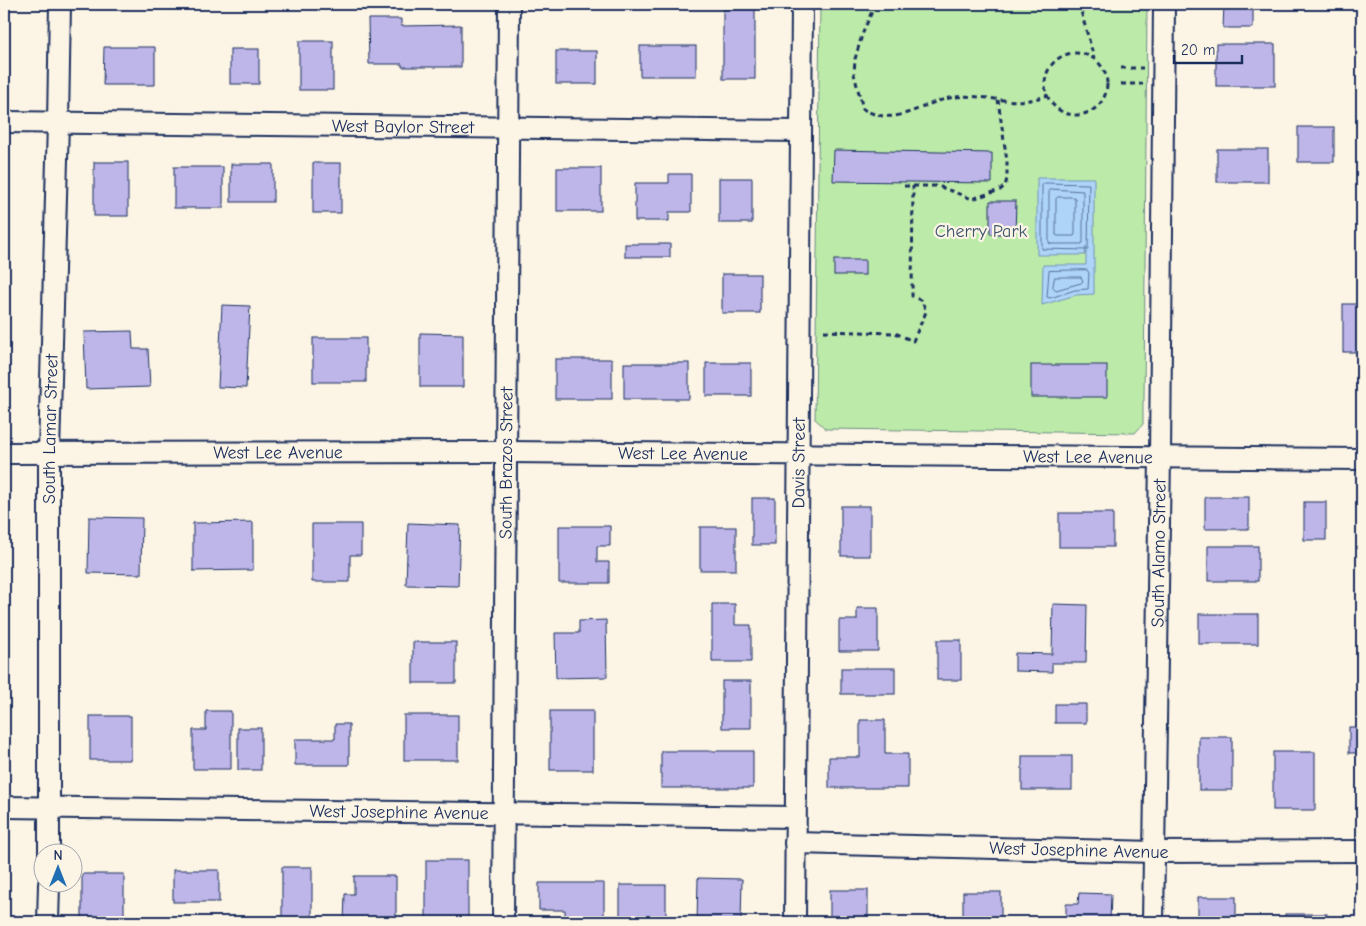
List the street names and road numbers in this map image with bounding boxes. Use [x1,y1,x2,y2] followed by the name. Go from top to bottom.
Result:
[332,115,475,138] street label: West Baylor Street
[38,353,62,504] street label: South Lamar Street
[495,386,517,539] street label: South Brazos Street
[788,417,809,509] street label: Davis Street
[213,442,343,463] street label: West Lee Avenue
[618,442,748,464] street label: West Lee Avenue
[1023,446,1153,468] street label: West Lee Avenue
[1147,478,1170,628] street label: South Alamo Street
[309,800,489,824] street label: West Josephine Avenue
[989,837,1169,863] street label: West Josephine Avenue

